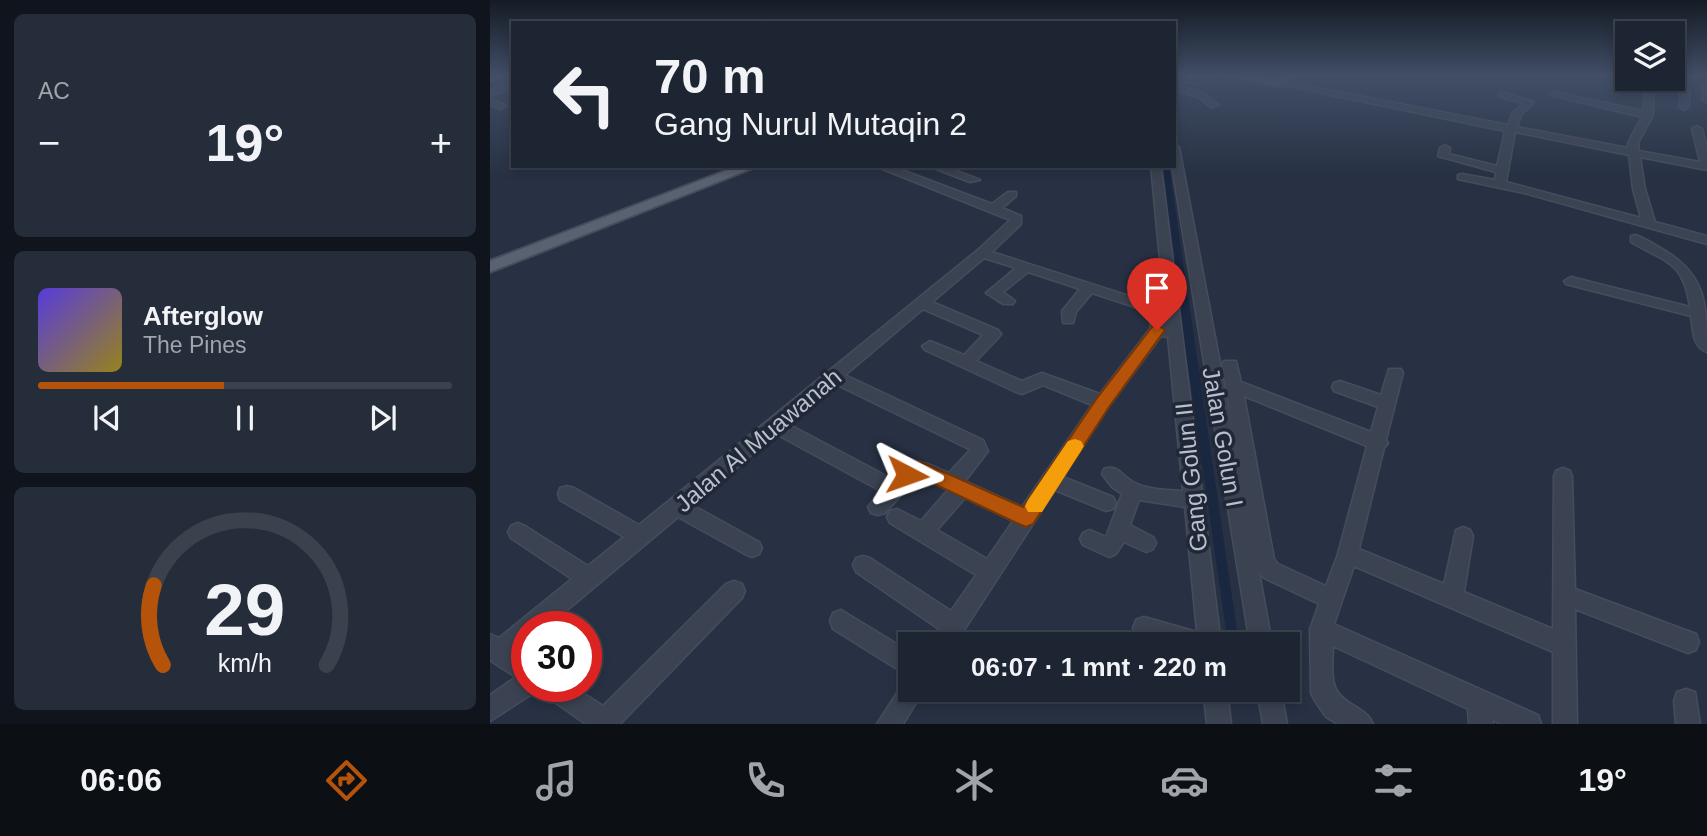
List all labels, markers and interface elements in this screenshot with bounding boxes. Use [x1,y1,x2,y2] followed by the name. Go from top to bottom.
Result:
[1615,21,1685,91] map controls
[1615,21,1685,91] button: layers
[539,49,630,140] icon: left
[654,49,766,103] text: 70 m
[38,78,70,104] text: AC
[654,106,967,142] text: Gang Nurul Mutaqin 2
[206,114,284,172] text: 19°
[38,122,60,164] text: −
[430,122,452,164] text: +
[1127,258,1187,330] pin
[1138,269,1176,307] icon: arrive
[143,301,263,331] text: Afterglow
[143,332,247,358] text: The Pines
[670,363,846,517] street label: Jalan Al Muawanah
[1197,365,1249,509] street label: Jalan Golun I
[88,399,126,437] icon: previous
[226,399,264,437] icon: pause
[364,399,402,437] icon: next
[1170,401,1212,553] street label: Gang Golun II
[870,438,944,512] position arrow
[205,569,285,650] text: 29
[511,611,602,702] speed limit sign: 30
[218,648,272,676] text: km/h
[971,652,1227,682] text: 06:07 · 1 mnt · 220 m
[322,756,371,805] icon: directions
[532,756,581,805] icon: music
[741,756,790,805] icon: phone
[950,756,999,805] icon: climate
[1160,756,1209,805] icon: car
[1369,756,1418,805] icon: filters
[80,762,162,798] text: 06:06
[1578,762,1627,798] text: 19°

